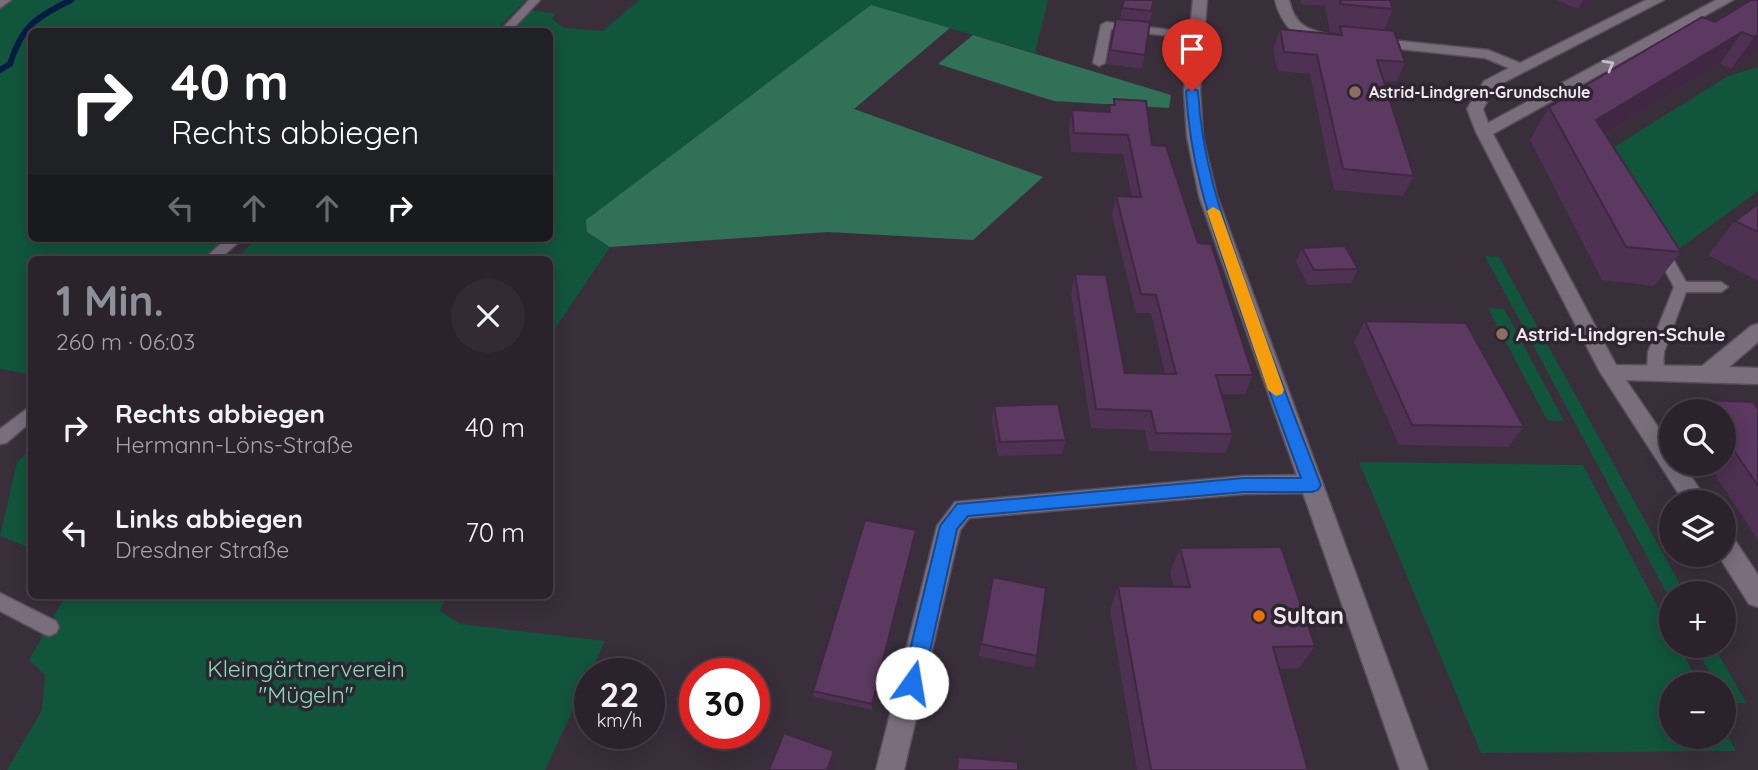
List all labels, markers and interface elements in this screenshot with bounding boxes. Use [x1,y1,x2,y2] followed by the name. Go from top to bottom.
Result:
[1162,19,1222,91] pin
[1173,30,1211,68] icon: arrive
[171,51,289,112] text: 40 m
[56,56,147,147] icon: right
[1602,60,1614,73] one-way arrow
[1369,82,1591,102] place label: Astrid-Lindgren-Grundschule
[1347,84,1363,100] marker: Astrid-Lindgren-Grundschule
[171,112,419,152] text: Rechts abbiegen
[162,189,200,227] icon: left
[235,189,273,227] icon: ahead
[308,189,346,227] icon: ahead
[381,189,419,227] icon: right
[56,274,164,327] text: 1 Min.
[451,279,525,353] button: close
[1516,322,1725,346] place label: Astrid-Lindgren-Schule
[1494,326,1510,342] marker: Astrid-Lindgren-Schule
[56,327,195,356] text: 260 m · 06:03
[115,397,325,430] text: Rechts abbiegen
[1659,399,1736,749] map controls
[1659,399,1736,476] button: search
[56,409,94,447] icon: right
[465,411,525,444] text: 40 m
[115,430,353,459] text: Hermann-Löns-Straße
[1659,490,1736,567] button: layers
[115,502,303,535] text: Links abbiegen
[56,514,94,552] icon: left
[465,516,525,549] text: 70 m
[115,535,289,564] text: Dresdner Straße
[1659,581,1736,658] button: +
[1273,601,1344,630] place label: Sultan
[1251,608,1267,624] marker: Sultan
[875,646,949,720] position arrow
[207,654,405,709] park label: Kleingärtnerverein "Mügeln"
[679,658,770,749] speed limit sign: 30
[600,672,639,716] text: 22
[1659,672,1736,749] button: −
[597,709,642,732] text: km/h

